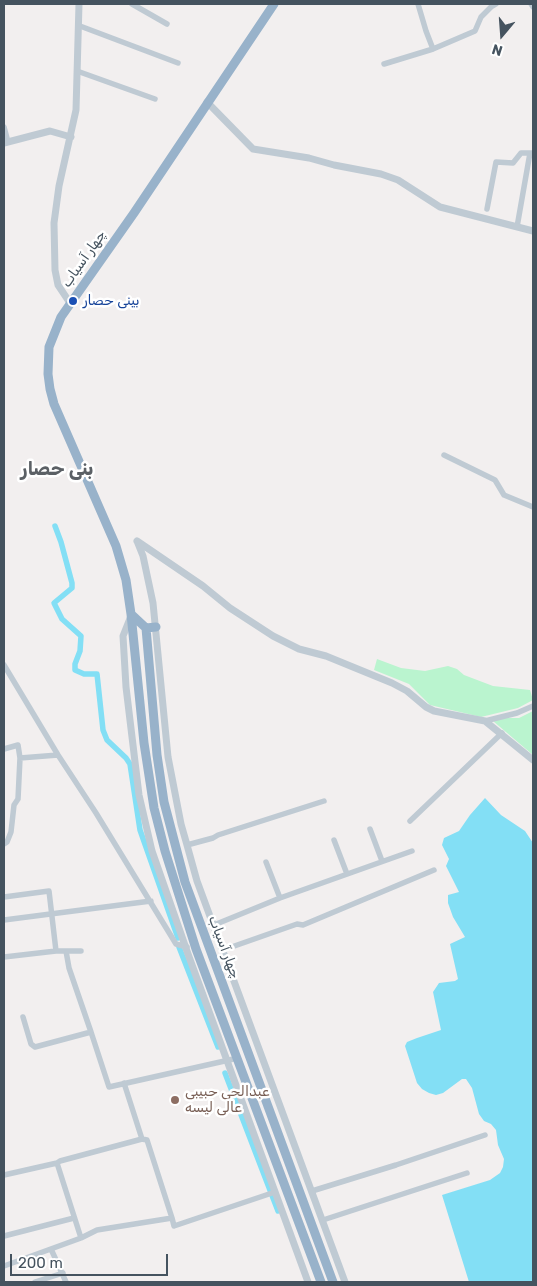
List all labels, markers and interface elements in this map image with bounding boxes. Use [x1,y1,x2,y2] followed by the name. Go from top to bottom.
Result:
[477,10,527,60] north arrow
[490,40,505,59] text: N
[58,227,110,291] street label: چهار آسیاب
[83,293,139,309] place label: بینی حصار
[67,295,79,307] marker: بینی حصار
[21,459,93,481] district label: بنی حصار
[204,913,244,981] street label: چهار آسیاب
[185,1084,269,1116] place label: عبدالحی حبیبی عالی لیسه
[169,1094,181,1106] marker: عبدالحی حبیبی عالی لیسه
[12,1244,170,1276] scale bar
[18,1254,63,1272] text: 200 m

